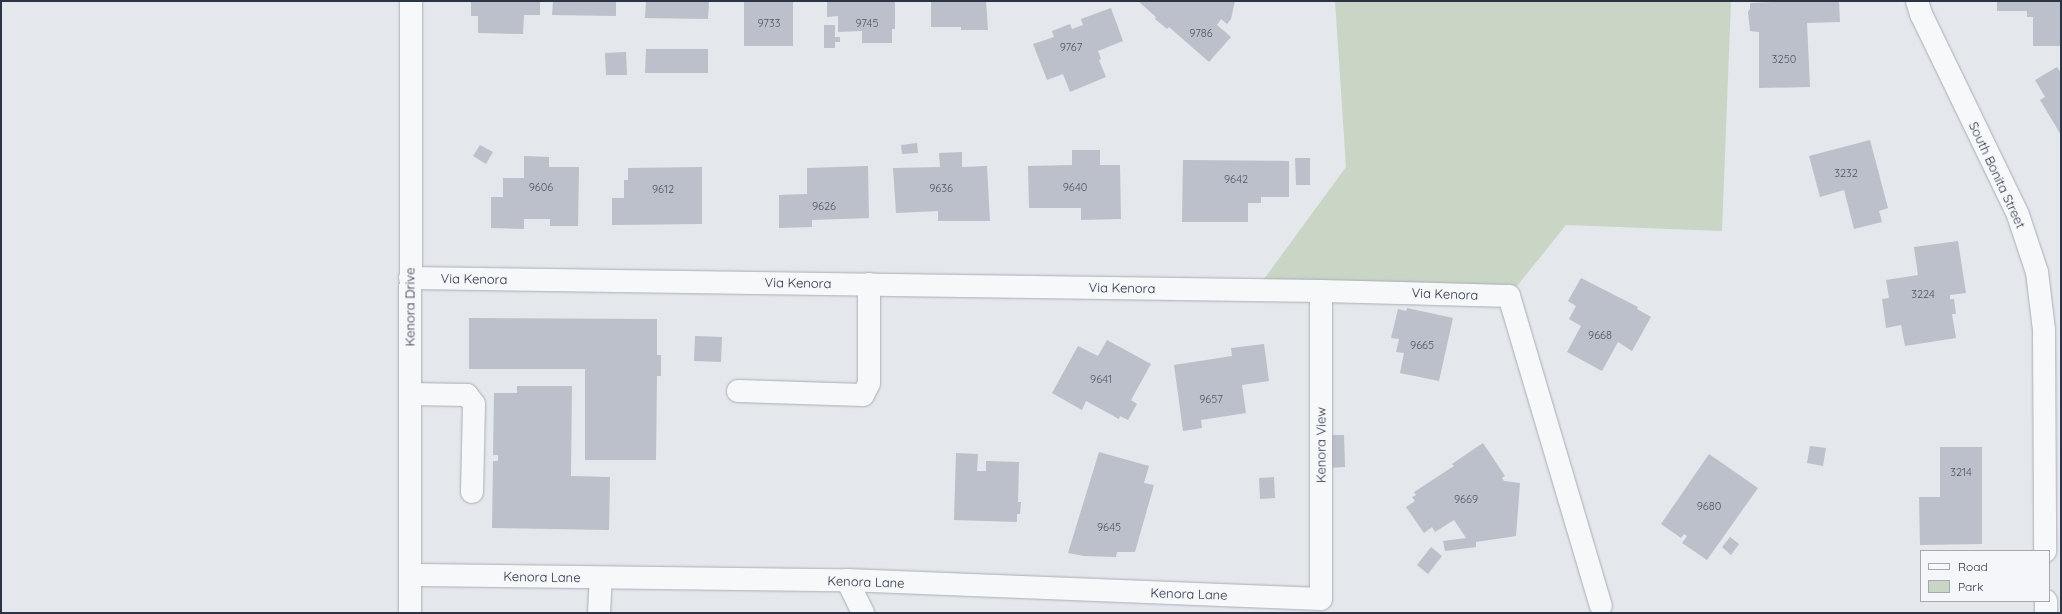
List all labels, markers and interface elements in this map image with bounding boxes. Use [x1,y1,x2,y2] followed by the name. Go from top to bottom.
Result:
[758,16,780,30] house number: 9733
[856,16,878,30] house number: 9745
[1189,26,1213,40] house number: 9786
[1060,40,1082,54] house number: 9767
[1772,52,1796,66] house number: 3250
[1965,119,2029,231] street label: South Bonita Street
[1834,166,1858,180] house number: 3232
[1224,172,1248,186] house number: 9642
[529,180,553,194] house number: 9606
[1063,180,1087,194] house number: 9640
[929,181,953,195] house number: 9636
[652,182,674,196] house number: 9612
[812,199,836,213] house number: 9626
[402,268,418,346] street label: Kenora Drive
[440,271,508,287] street label: Via Kenora
[764,275,832,291] street label: Via Kenora
[1088,280,1156,296] street label: Via Kenora
[1411,285,1479,303] street label: Via Kenora
[1911,287,1935,301] house number: 3224
[1588,328,1612,342] house number: 9668
[1410,338,1434,352] house number: 9665
[1090,372,1112,386] house number: 9641
[1199,392,1223,406] house number: 9657
[1313,407,1329,483] street label: Kenora View
[1950,465,1972,479] house number: 3214
[1454,492,1478,506] house number: 9669
[1697,499,1721,513] house number: 9680
[1097,520,1121,534] house number: 9645
[1920,550,2050,602] legend
[1958,559,1988,574] text: Road
[503,569,581,585] street label: Kenora Lane
[827,573,905,591] street label: Kenora Lane
[1958,579,1983,594] text: Park
[1150,585,1228,603] street label: Kenora Lane

